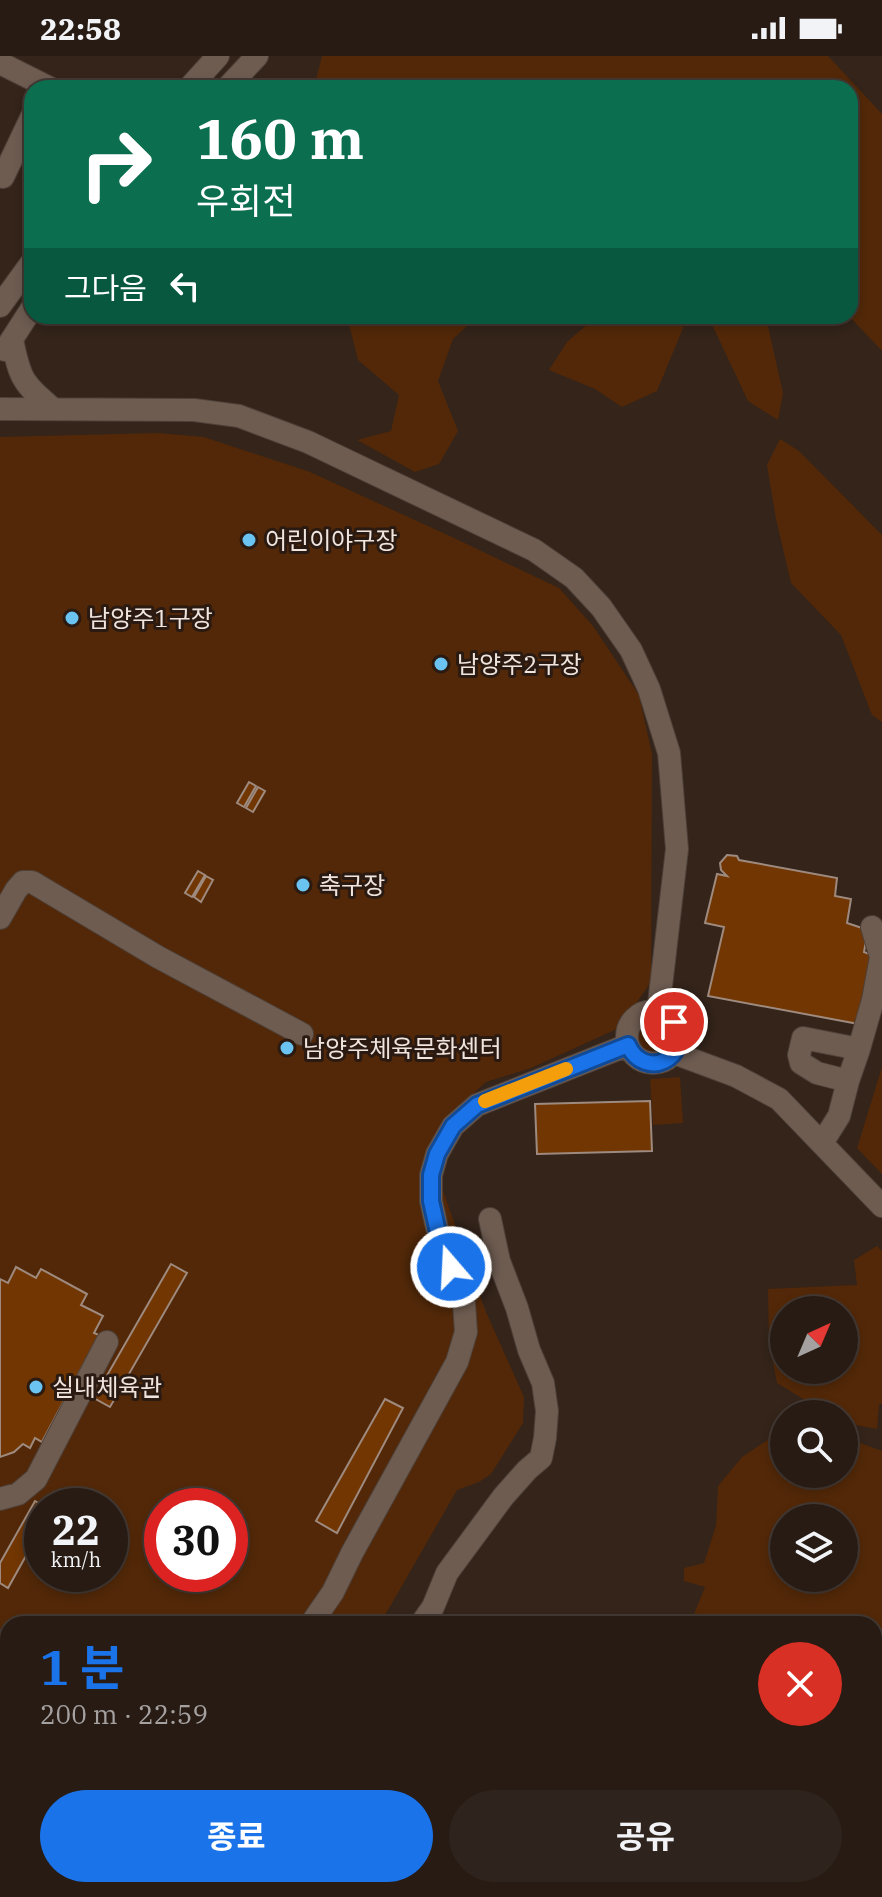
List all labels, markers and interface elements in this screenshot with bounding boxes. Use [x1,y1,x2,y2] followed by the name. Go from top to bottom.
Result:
[40,9,121,48] text: 22:58
[196,102,364,174] text: 160 m
[64,112,168,216] icon: right
[196,177,295,224] text: 우회전
[163,264,207,308] icon: left
[64,268,147,307] text: 그다음
[265,524,397,556] place label: 어린이야구장
[240,531,258,549] marker: 어린이야구장
[88,602,213,634] place label: 남양주1구장
[63,609,81,627] marker: 남양주1구장
[457,648,582,680] place label: 남양주2구장
[432,655,450,673] marker: 남양주2구장
[319,869,385,901] place label: 축구장
[294,876,312,894] marker: 축구장
[640,988,708,1056] pin
[652,1000,696,1044] icon: arrive
[303,1032,502,1064] place label: 남양주체육문화센터
[278,1039,296,1057] marker: 남양주체육문화센터
[409,1225,493,1309] position arrow
[770,1296,858,1384] north arrow
[770,1296,858,1592] map controls
[52,1371,162,1403] place label: 실내체육관
[27,1378,45,1396] marker: 실내체육관
[770,1400,858,1488] button: search
[144,1488,248,1592] speed limit sign: 30
[52,1504,100,1556] text: 22
[770,1504,858,1592] button: layers
[51,1546,101,1573] text: km/h
[40,1636,124,1698] text: 1 분
[758,1642,842,1726] button: close
[40,1697,208,1731] text: 200 m · 22:59
[40,1790,433,1882] button: 종료
[449,1790,842,1882] button: 공유

